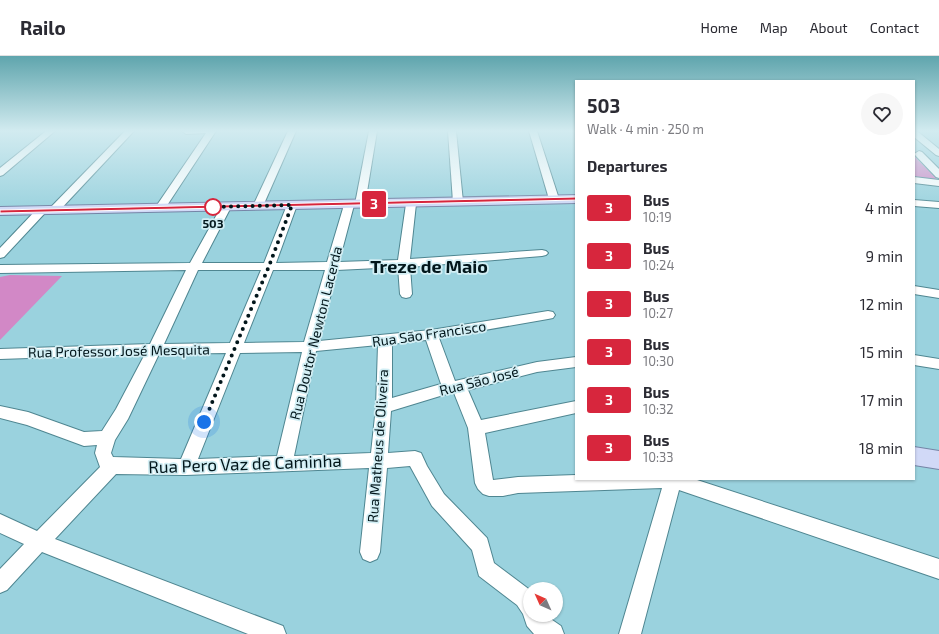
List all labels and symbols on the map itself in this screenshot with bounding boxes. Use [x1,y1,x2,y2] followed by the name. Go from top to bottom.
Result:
[361,191,387,217] line badge: 3
[204,198,222,216] marker: 503
[202,216,224,230] place label: 503
[286,244,345,421] street label: Rua Doutor Newton Lacerda
[370,255,488,277] district label: Treze de Maio
[371,317,487,350] street label: Rua São Francisco
[28,340,210,361] street label: Rua Professor José Mesquita
[437,362,520,399] street label: Rua São José
[364,369,391,523] street label: Rua Matheus de Oliveira
[194,412,214,432] your location
[148,450,342,476] street label: Rua Pero Vaz de Caminha
[523,582,563,622] north arrow

